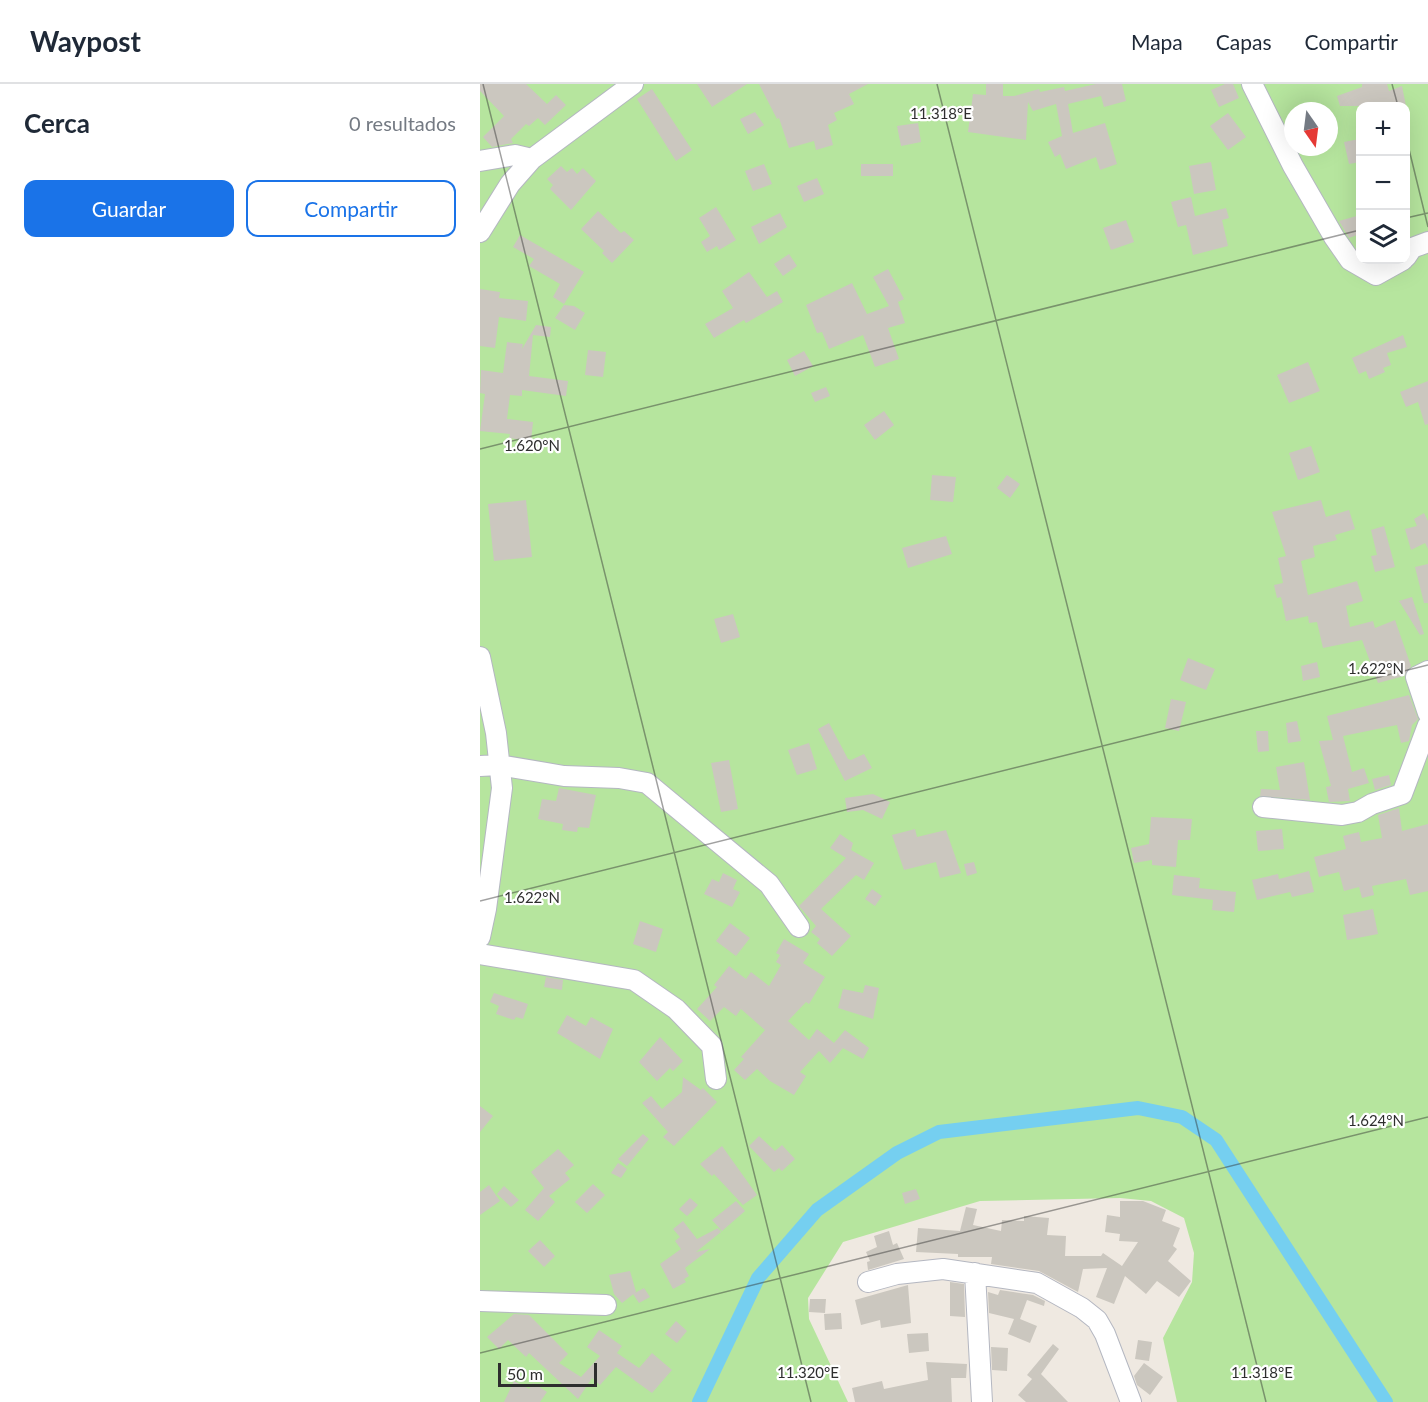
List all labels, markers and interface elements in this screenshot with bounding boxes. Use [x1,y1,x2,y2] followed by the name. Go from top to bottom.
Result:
[30,24,141,58] text: Waypost
[1131,29,1183,54] text: Mapa
[1216,29,1272,54] text: Capas
[1305,29,1398,54] text: Compartir
[1284,102,1338,156] north arrow
[1356,102,1410,264] map controls
[1356,102,1410,156] button: +
[910,104,972,122] text: 11.318°E
[24,107,90,139] text: Cerca
[349,111,456,135] text: 0 resultados
[1356,156,1410,210] button: −
[24,180,234,237] button: Guardar
[246,180,456,237] button: Compartir
[1356,210,1410,264] button: layers
[504,436,560,454] text: 1.620°N
[1348,659,1404,677] text: 1.622°N
[504,888,560,906] text: 1.622°N
[1348,1111,1404,1129] text: 1.624°N
[498,1360,597,1388] scale bar
[777,1363,839,1381] text: 11.320°E
[1231,1363,1293,1381] text: 11.318°E
[507,1364,543,1383] text: 50 m

